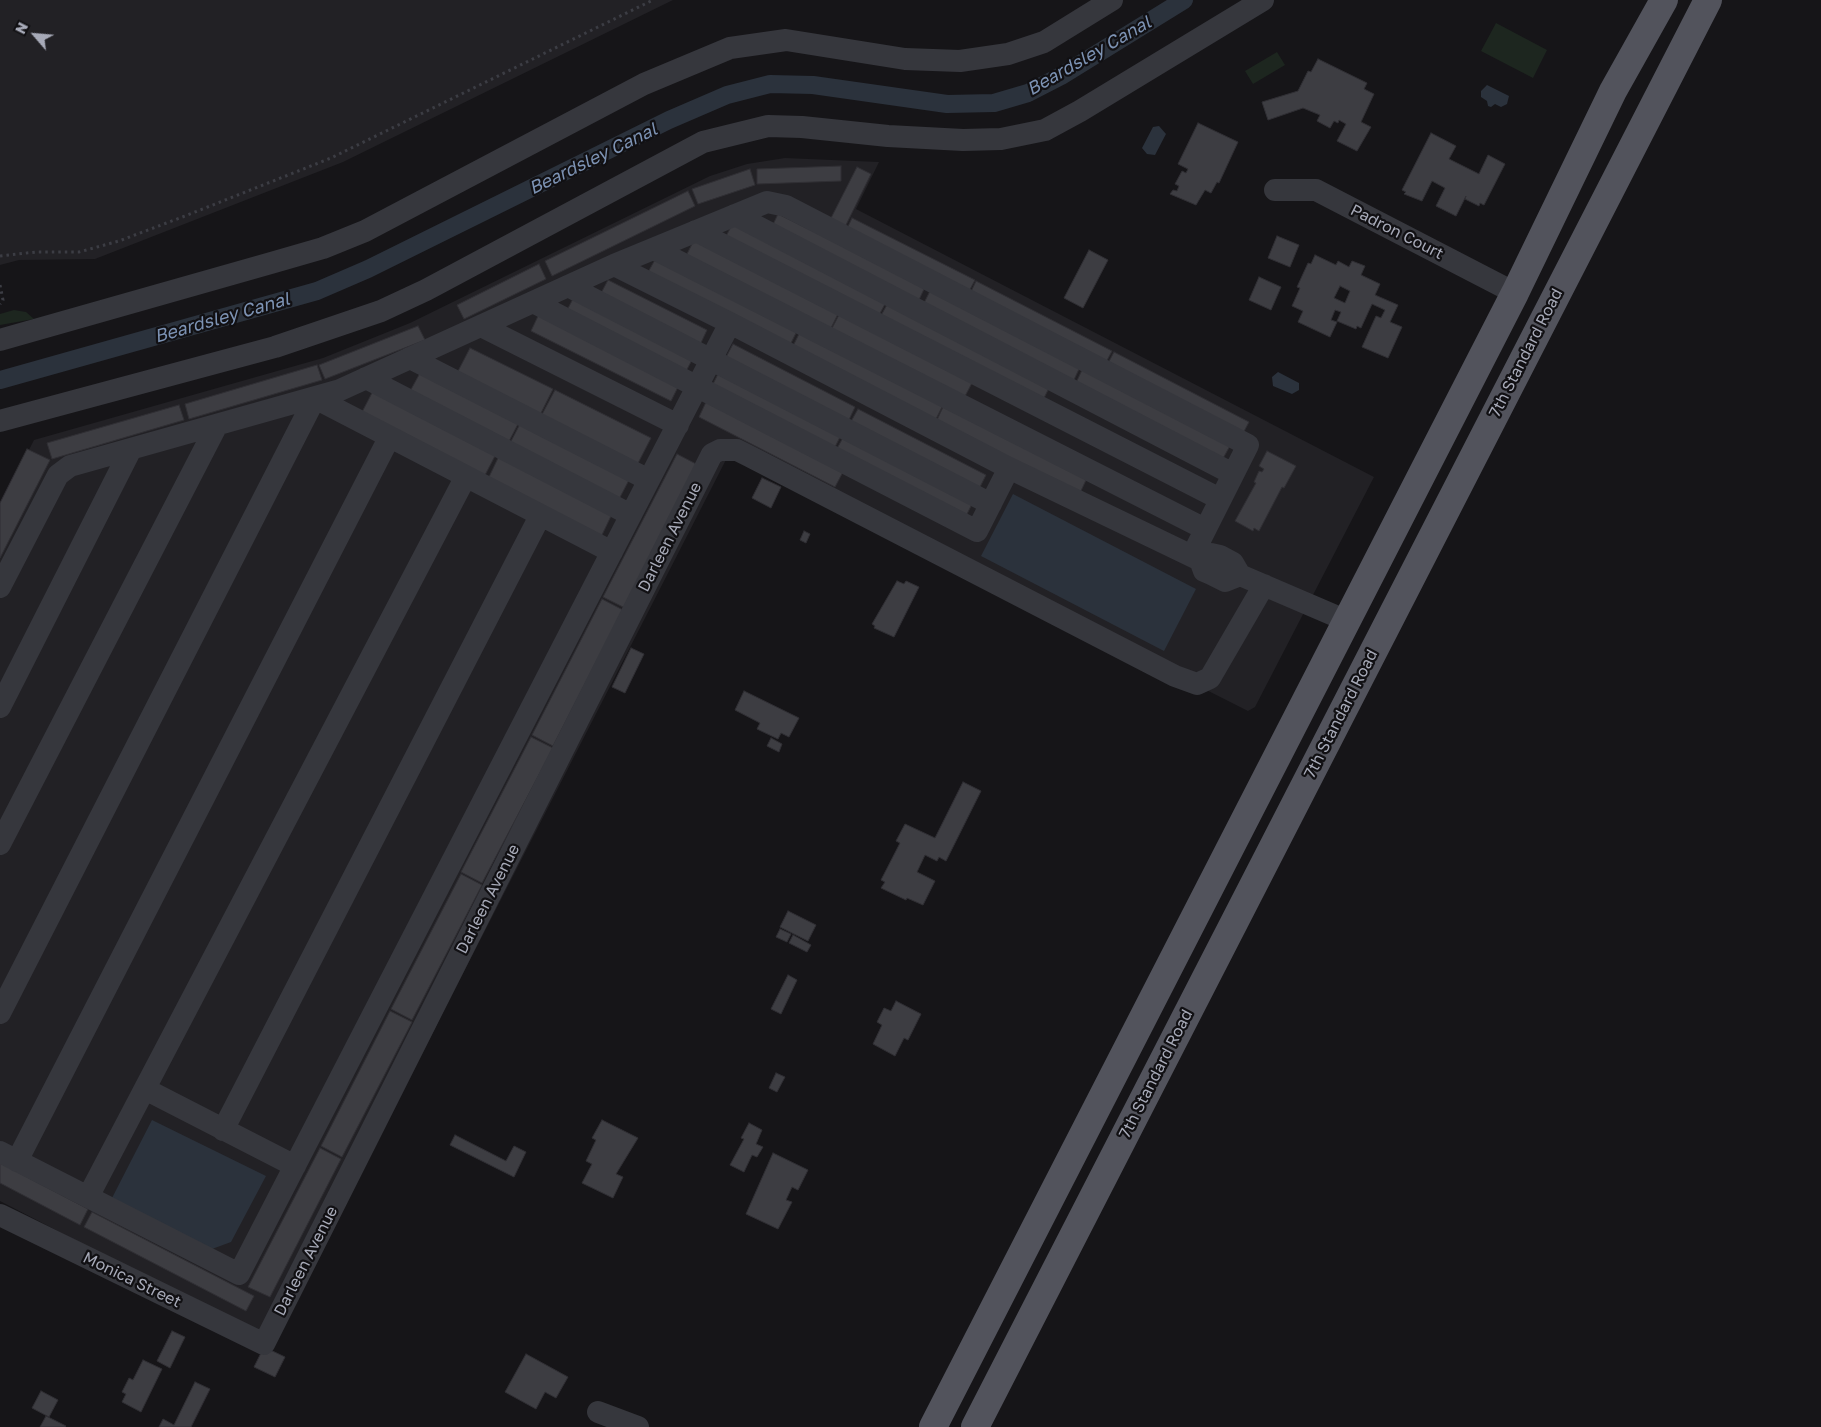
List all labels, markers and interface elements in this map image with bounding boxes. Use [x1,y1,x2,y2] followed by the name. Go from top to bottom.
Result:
[10,10,60,60] north arrow
[1023,12,1155,100] water label: Beardsley Canal
[11,19,31,37] text: N
[525,119,661,199] water label: Beardsley Canal
[1347,200,1447,264] street label: Padron Court
[1485,285,1567,421] street label: 7th Standard Road
[152,288,292,348] water label: Beardsley Canal
[634,479,706,595] street label: Darleen Avenue
[1300,646,1382,782] street label: 7th Standard Road
[452,841,524,957] street label: Darleen Avenue
[1115,1006,1197,1142] street label: 7th Standard Road
[270,1203,342,1319] street label: Darleen Avenue
[80,1248,184,1312] street label: Monica Street

